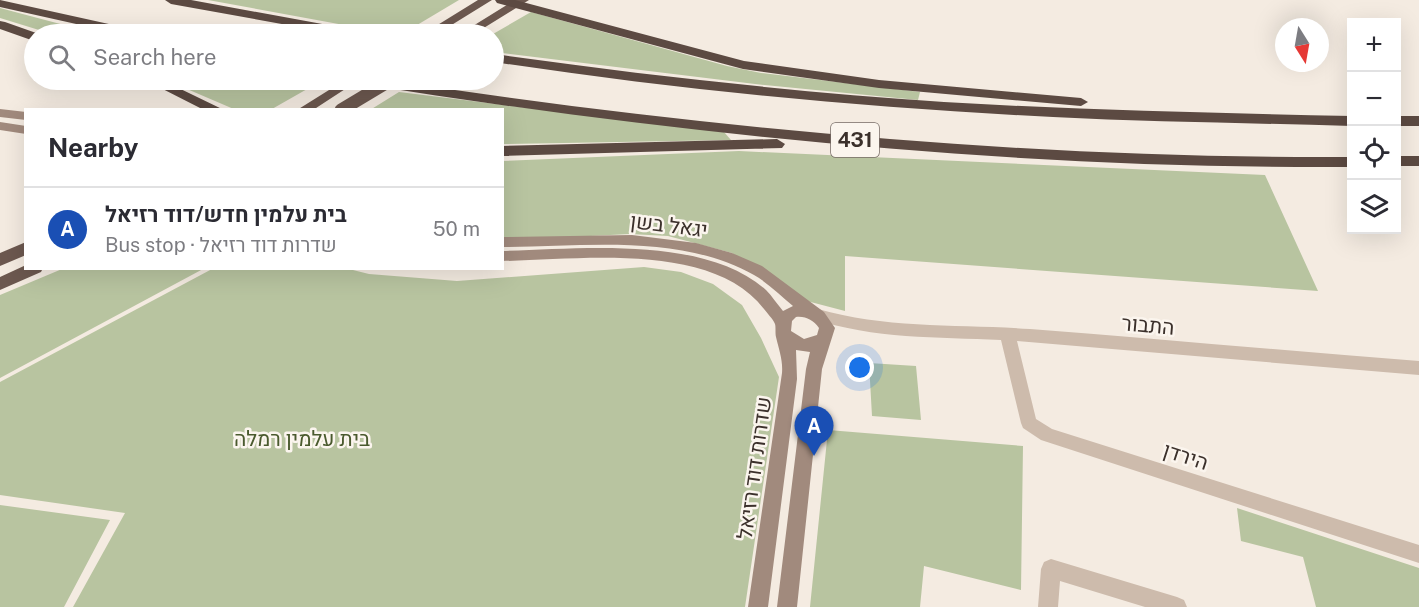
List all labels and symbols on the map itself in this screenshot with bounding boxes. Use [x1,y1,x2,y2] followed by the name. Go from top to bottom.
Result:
[1275,18,1329,72] north arrow
[831,123,879,157] road number: 431
[629,208,709,242] street label: יגאל בשן
[1120,310,1176,340] street label: התבור
[845,353,874,382] your location
[732,395,776,541] street label: שדרות דוד רזיאל
[794,406,834,456] pin: A
[234,426,370,451] park label: בית עלמין רמלה
[1160,437,1212,475] street label: הירדן

